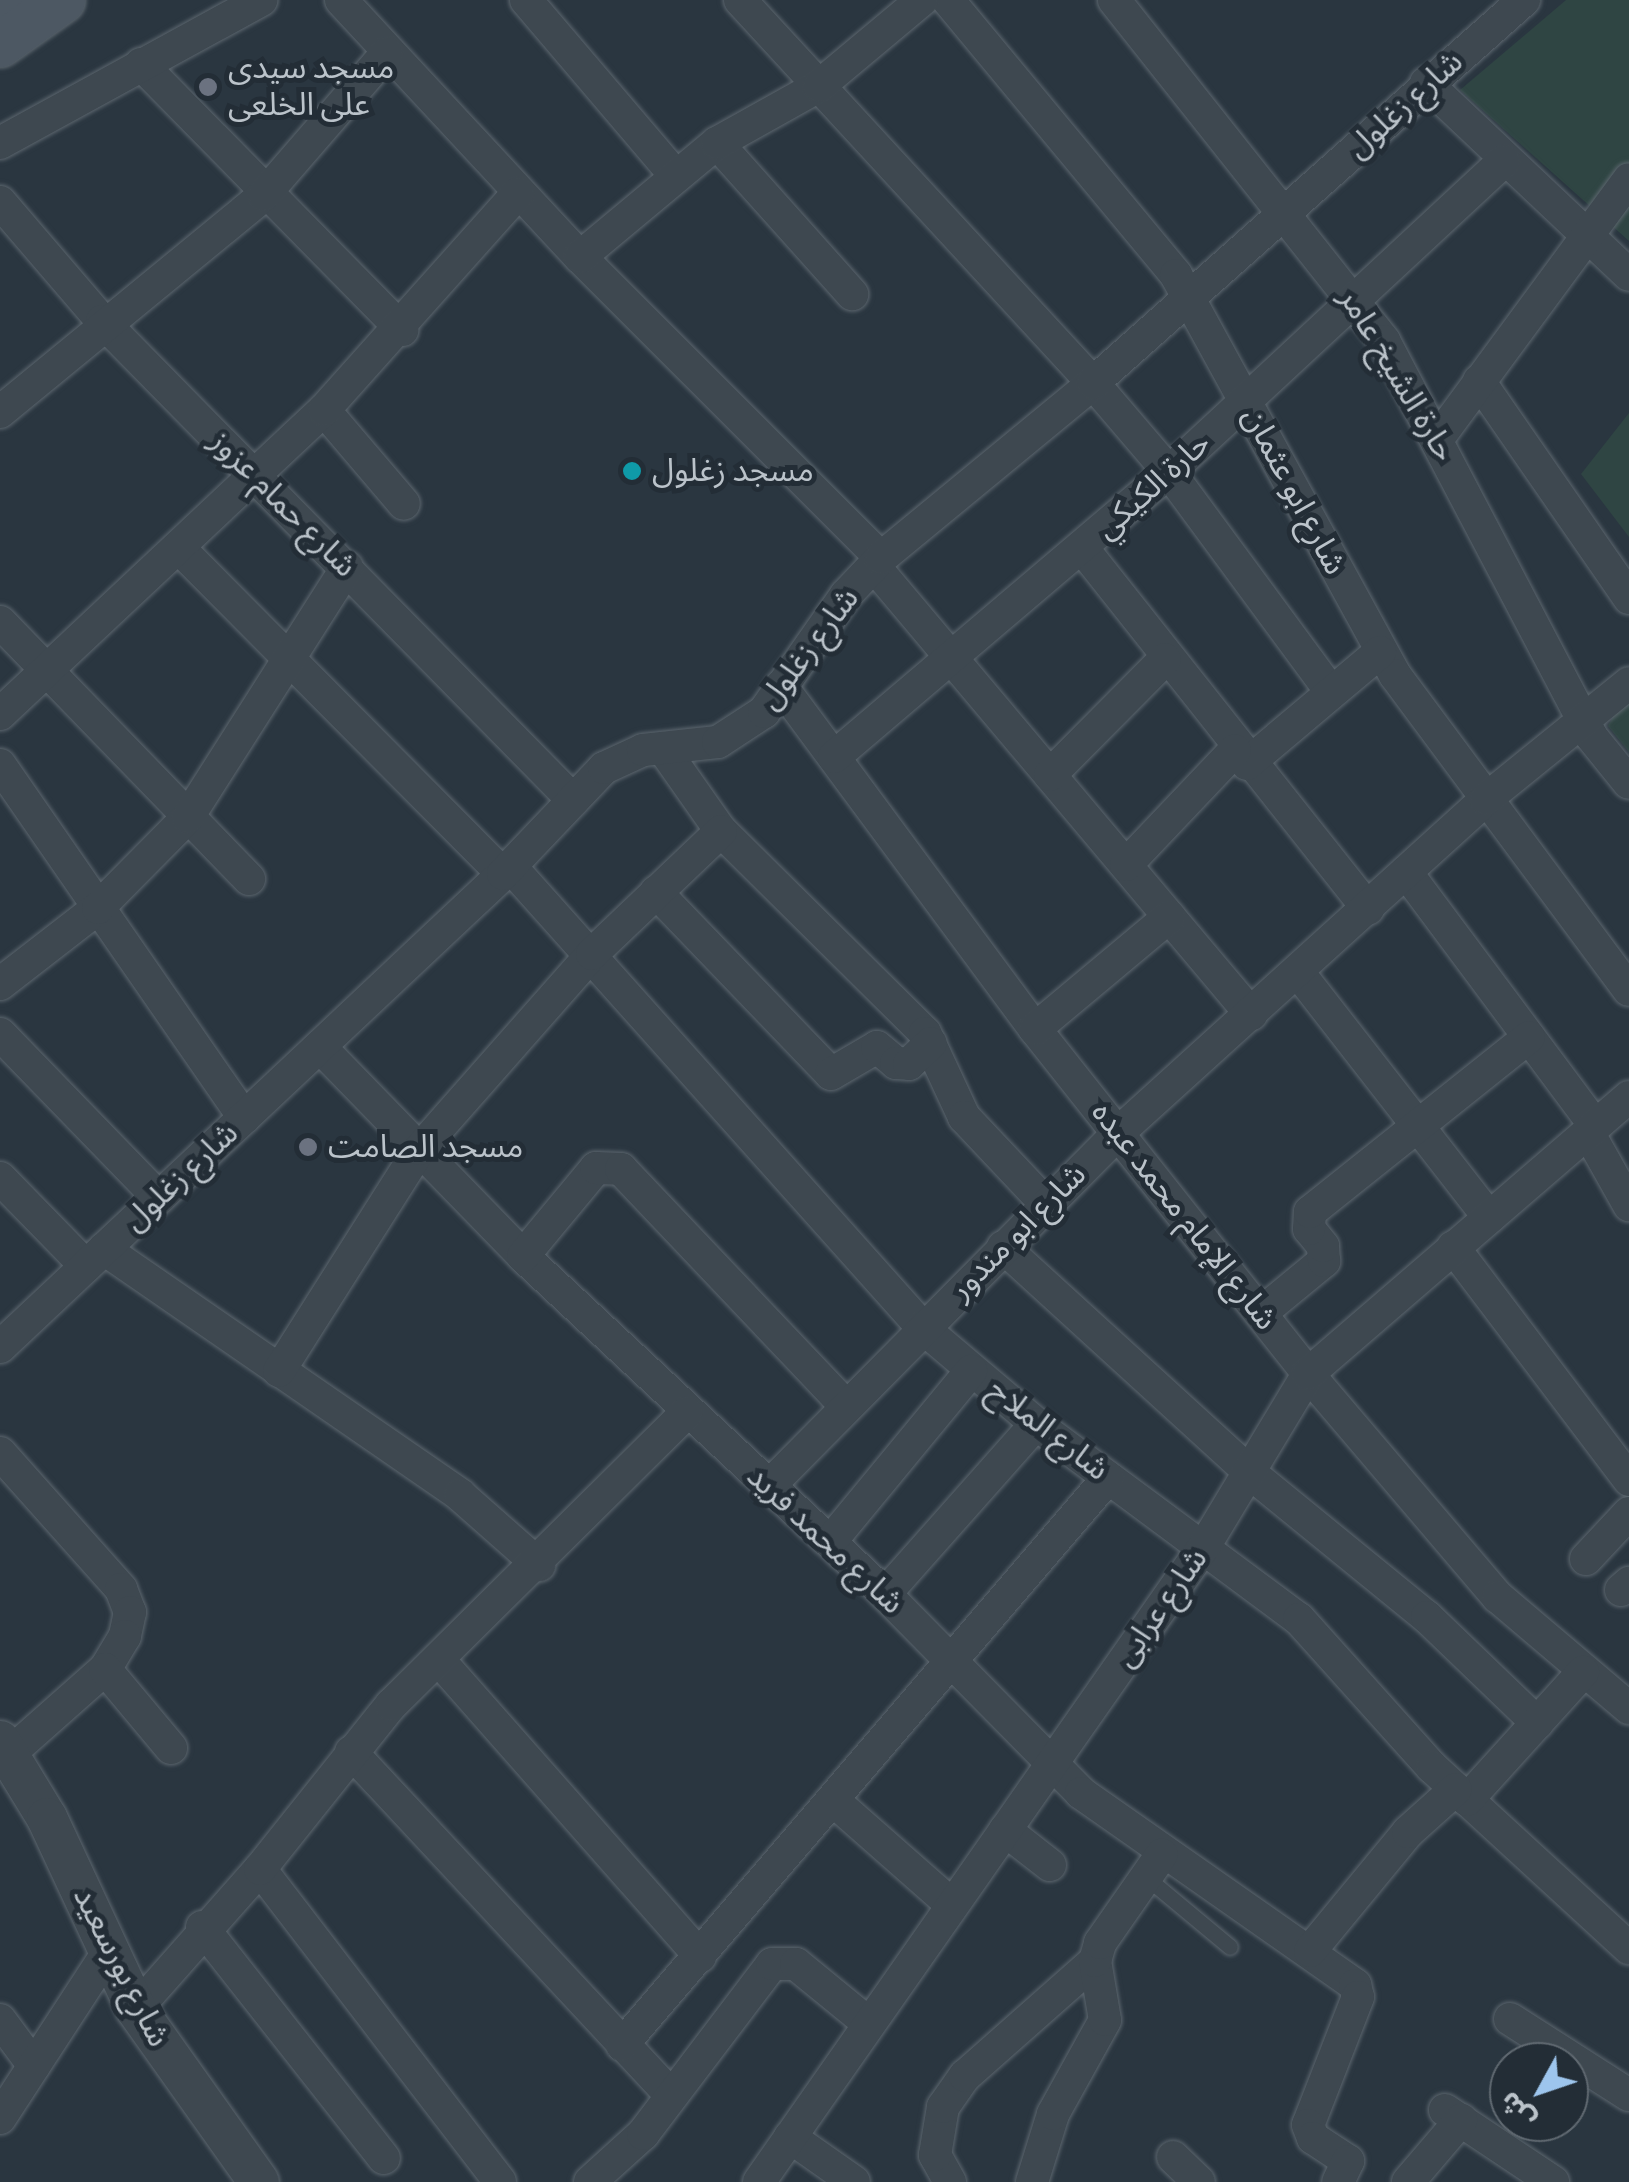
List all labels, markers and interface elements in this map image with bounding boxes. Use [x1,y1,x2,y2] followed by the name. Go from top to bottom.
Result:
[1339,43,1471,167] street label: شارع زغلول
[228,50,394,125] place label: مسجد سيدى على الخلعى
[197,76,219,98] marker: مسجد سيدى على الخلعى
[1330,281,1464,469] street label: حارة الشيخ عامر
[1234,401,1354,581] street label: شارع ابو عثمان
[201,422,365,586] street label: شارع حمام عزوز
[1087,424,1219,548] street label: حارة الكيكي
[652,452,814,490] place label: مسجد زغلول
[621,460,643,482] marker: مسجد زغلول
[751,580,867,718] street label: شارع زغلول
[1083,1094,1285,1338] street label: شارع الإمام محمد عبده
[116,1114,246,1240] street label: شارع زغلول
[328,1128,523,1166] place label: مسجد الصامت
[297,1136,319,1158] marker: مسجد الصامت
[942,1156,1094,1308] street label: شارع ابو مندور
[980,1371,1116,1489] street label: شارع الملاح
[739,1458,911,1622] street label: شارع محمد فريد
[1106,1541,1216,1675] street label: شارع عرابى
[64,1881,178,2053] street label: شارع بورسعيد
[1489,2042,1589,2142] north arrow
[1490,2082,1545,2138] text: ش

